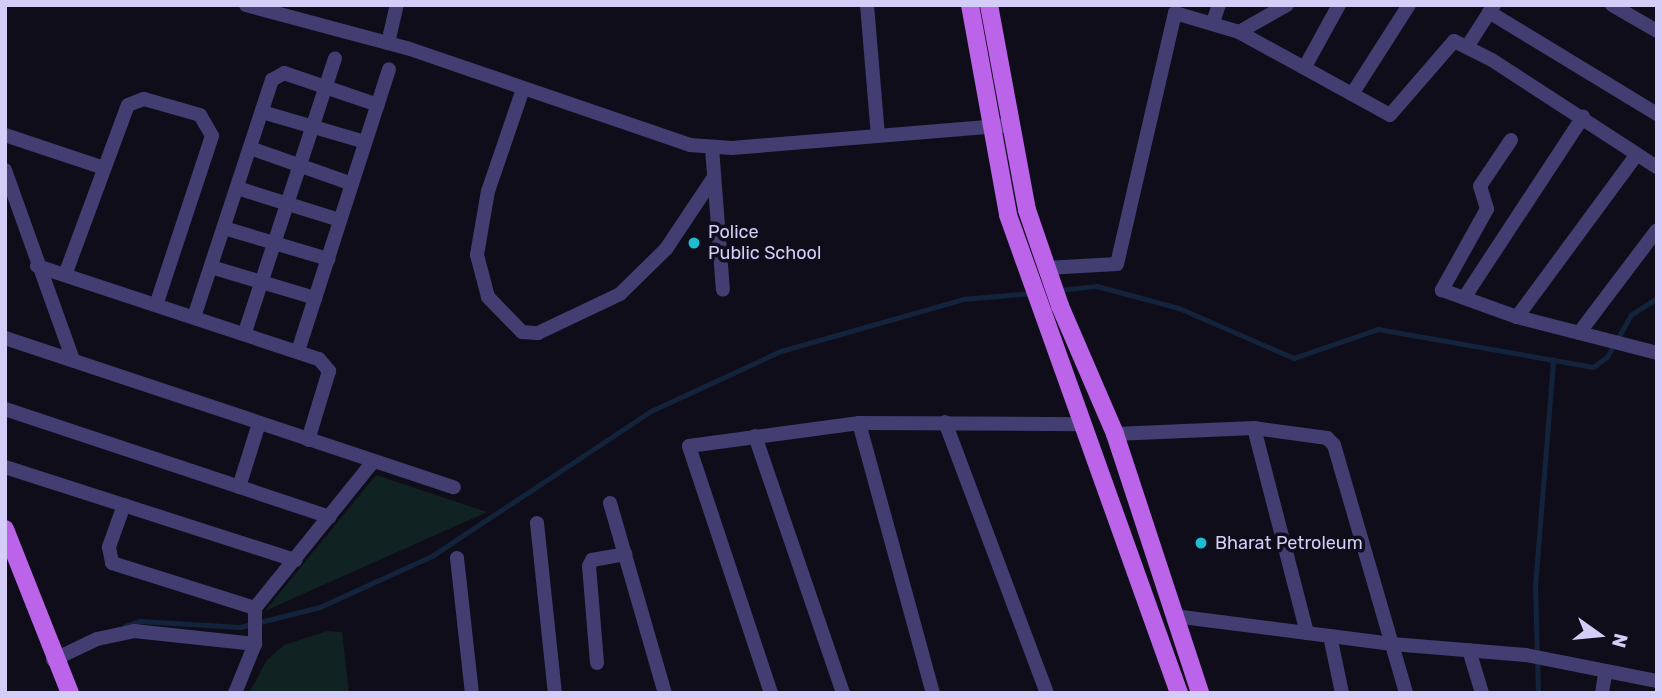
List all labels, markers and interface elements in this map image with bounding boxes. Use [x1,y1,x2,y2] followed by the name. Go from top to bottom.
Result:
[708,222,821,264] place label: Police Public School
[686,235,702,251] marker: Police Public School
[1215,532,1363,554] place label: Bharat Petroleum
[1193,535,1209,551] marker: Bharat Petroleum
[1564,600,1634,670] north arrow
[1607,631,1633,650] text: N

